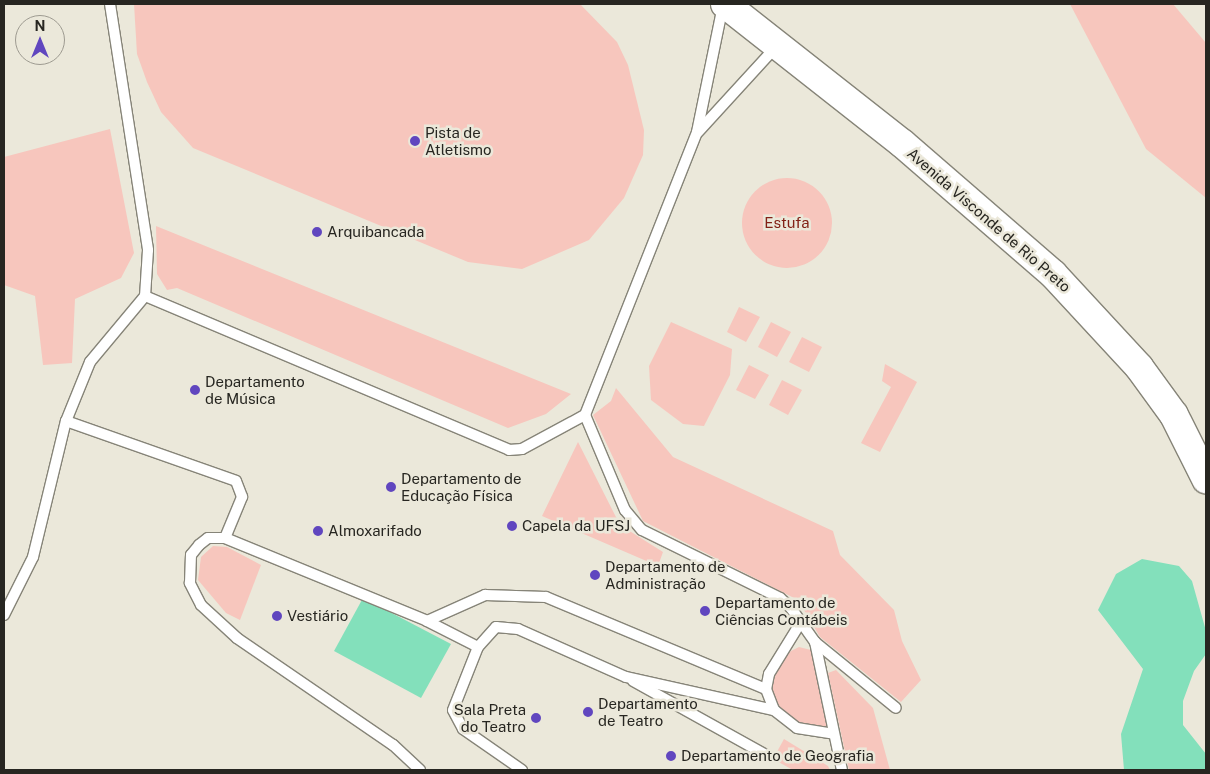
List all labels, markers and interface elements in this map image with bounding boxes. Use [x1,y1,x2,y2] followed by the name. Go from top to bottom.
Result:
[15,15,65,65] north arrow
[35,18,45,34] text: N
[425,123,492,158] place label: Pista de Atletismo
[409,135,421,147] marker: Pista de Atletismo
[903,144,1075,296] street label: Avenida Visconde de Rio Preto
[764,214,810,232] park label: Estufa
[327,223,424,241] place label: Arquibancada
[311,226,323,238] marker: Arquibancada
[205,372,305,407] place label: Departamento de Música
[189,384,201,396] marker: Departamento de Música
[401,469,522,504] place label: Departamento de Educação Física
[385,481,397,493] marker: Departamento de Educação Física
[522,517,630,535] place label: Capela da UFSJ
[506,520,518,532] marker: Capela da UFSJ
[328,522,422,540] place label: Almoxarifado
[312,525,324,537] marker: Almoxarifado
[605,557,726,592] place label: Departamento de Administração
[589,569,601,581] marker: Departamento de Administração
[715,593,847,628] place label: Departamento de Ciências Contábeis
[699,605,711,617] marker: Departamento de Ciências Contábeis
[287,607,348,625] place label: Vestiário
[271,610,283,622] marker: Vestiário
[598,694,698,729] place label: Departamento de Teatro
[454,700,526,735] place label: Sala Preta do Teatro
[582,706,594,718] marker: Departamento de Teatro
[530,712,542,724] marker: Sala Preta do Teatro
[681,747,874,765] place label: Departamento de Geografia
[665,750,677,762] marker: Departamento de Geografia

